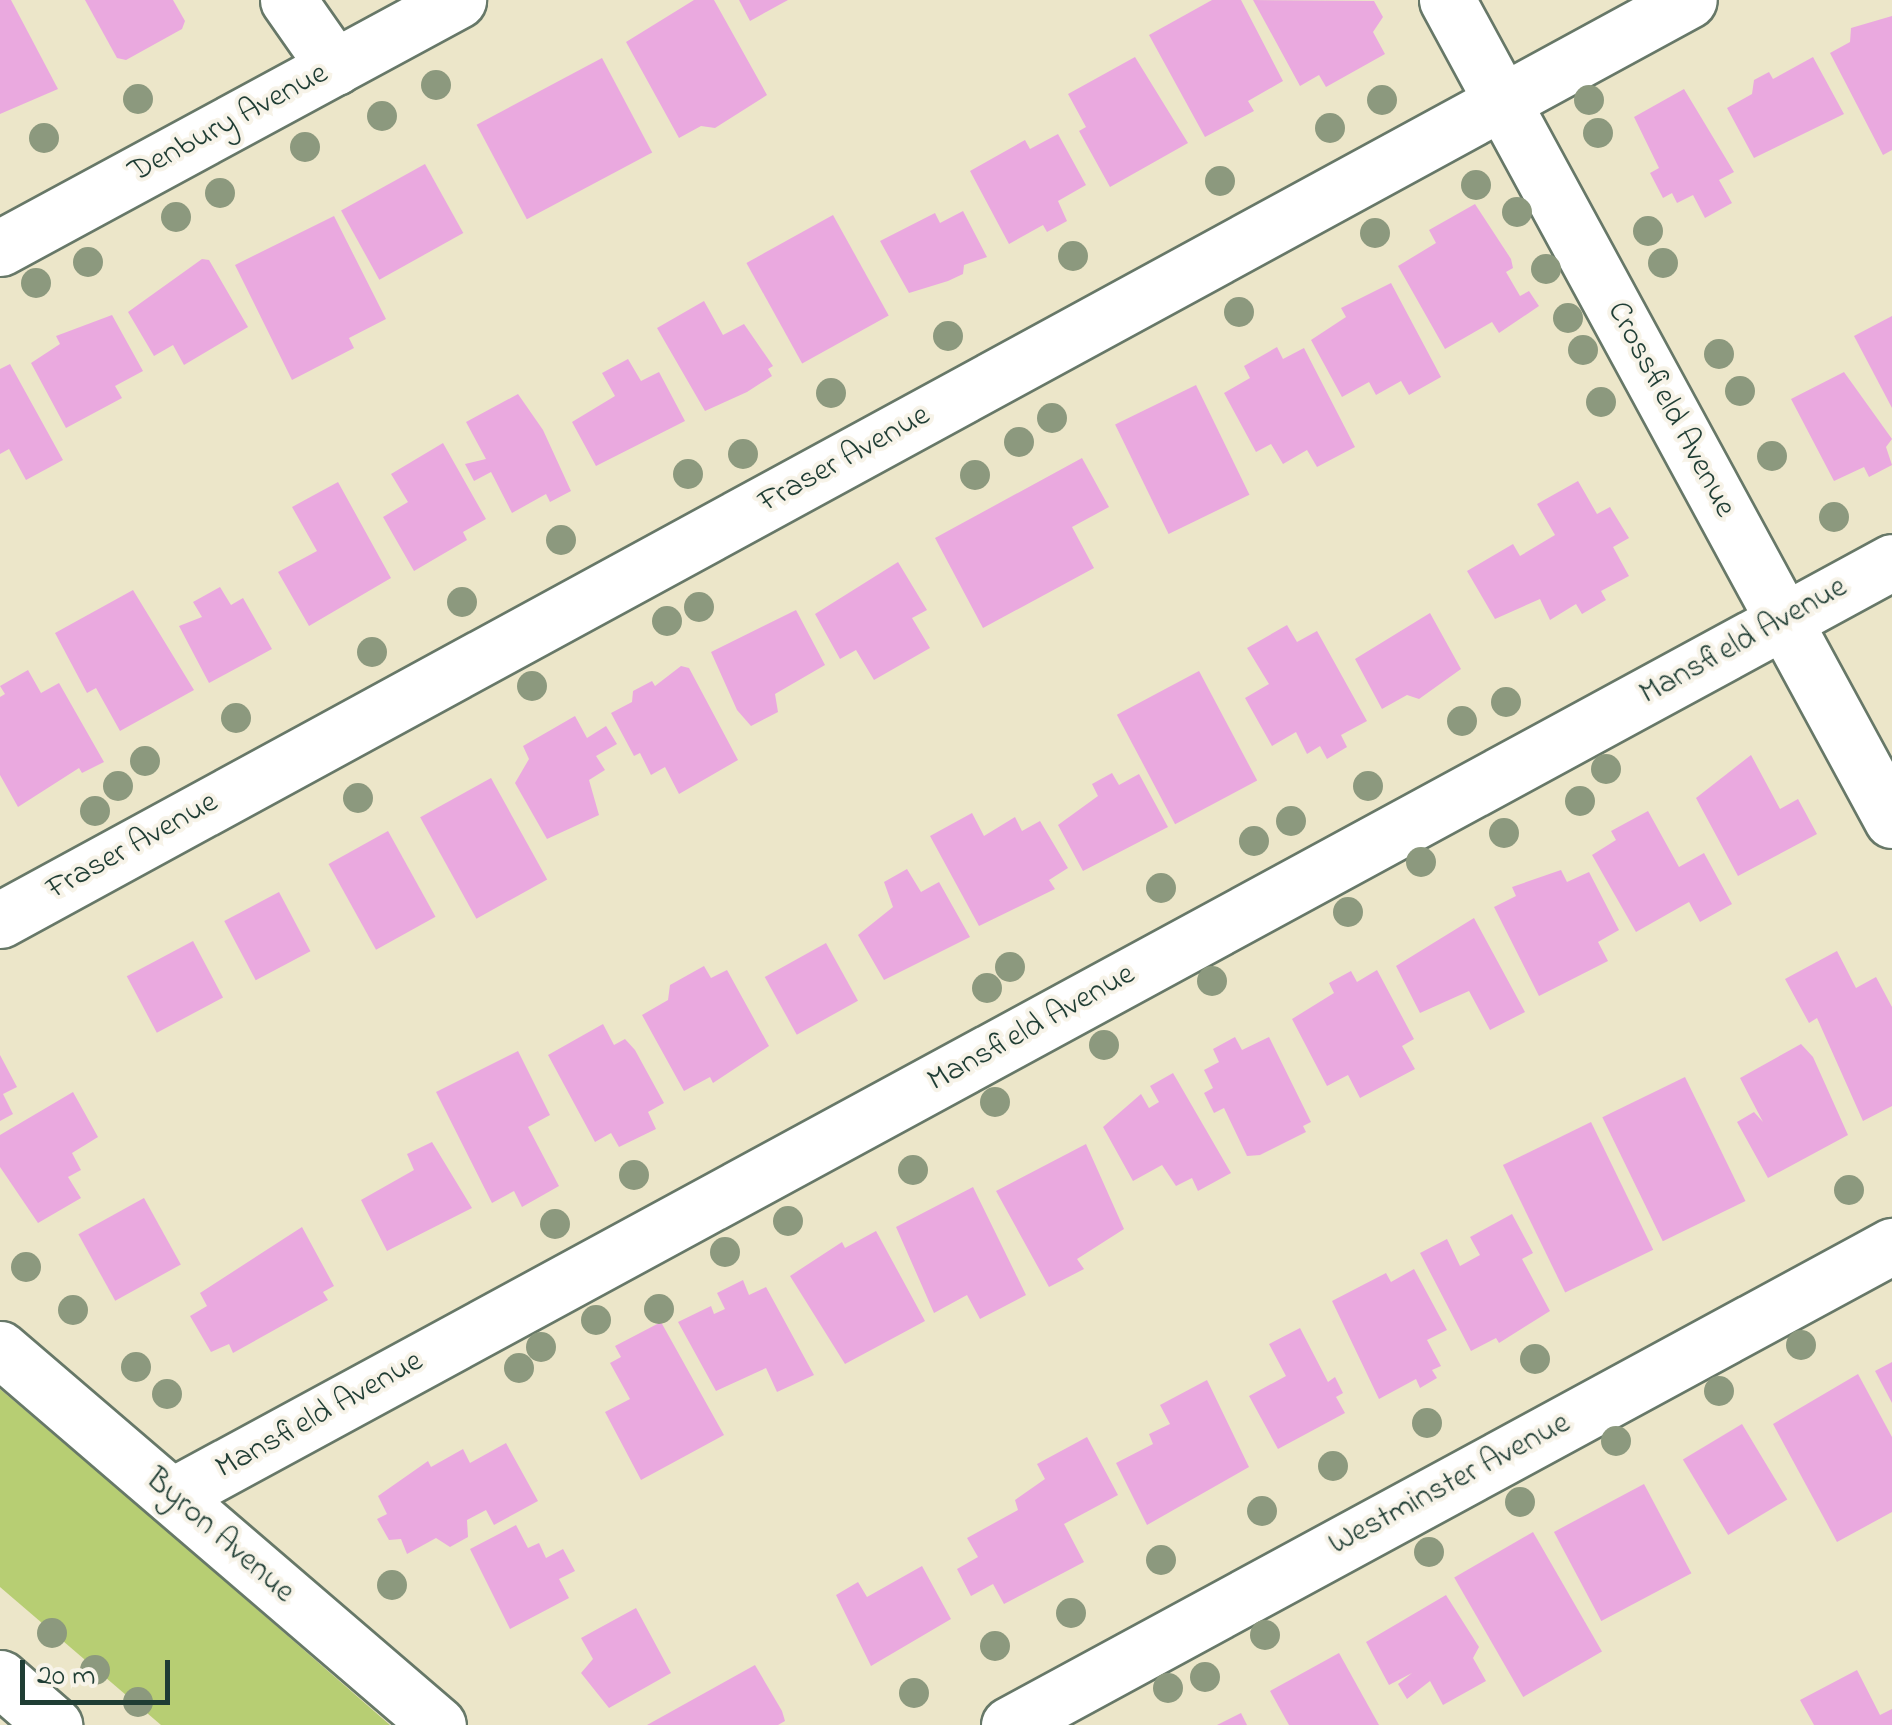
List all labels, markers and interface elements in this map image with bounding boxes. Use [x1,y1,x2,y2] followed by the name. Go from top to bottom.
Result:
[123,55,335,193] street label: Denbury Avenue
[1597,296,1743,524] street label: Crossfield Avenue
[753,397,937,523] street label: Fraser Avenue
[1634,569,1854,715] street label: Mansfield Avenue
[41,784,225,910] street label: Fraser Avenue
[922,956,1142,1102] street label: Mansfield Avenue
[210,1343,430,1489] street label: Mansfield Avenue
[1323,1405,1577,1565] street label: Westminster Avenue
[136,1462,302,1612] street label: Byron Avenue
[25,1640,175,1702] scale bar
[37,1655,96,1699] text: 20 m

